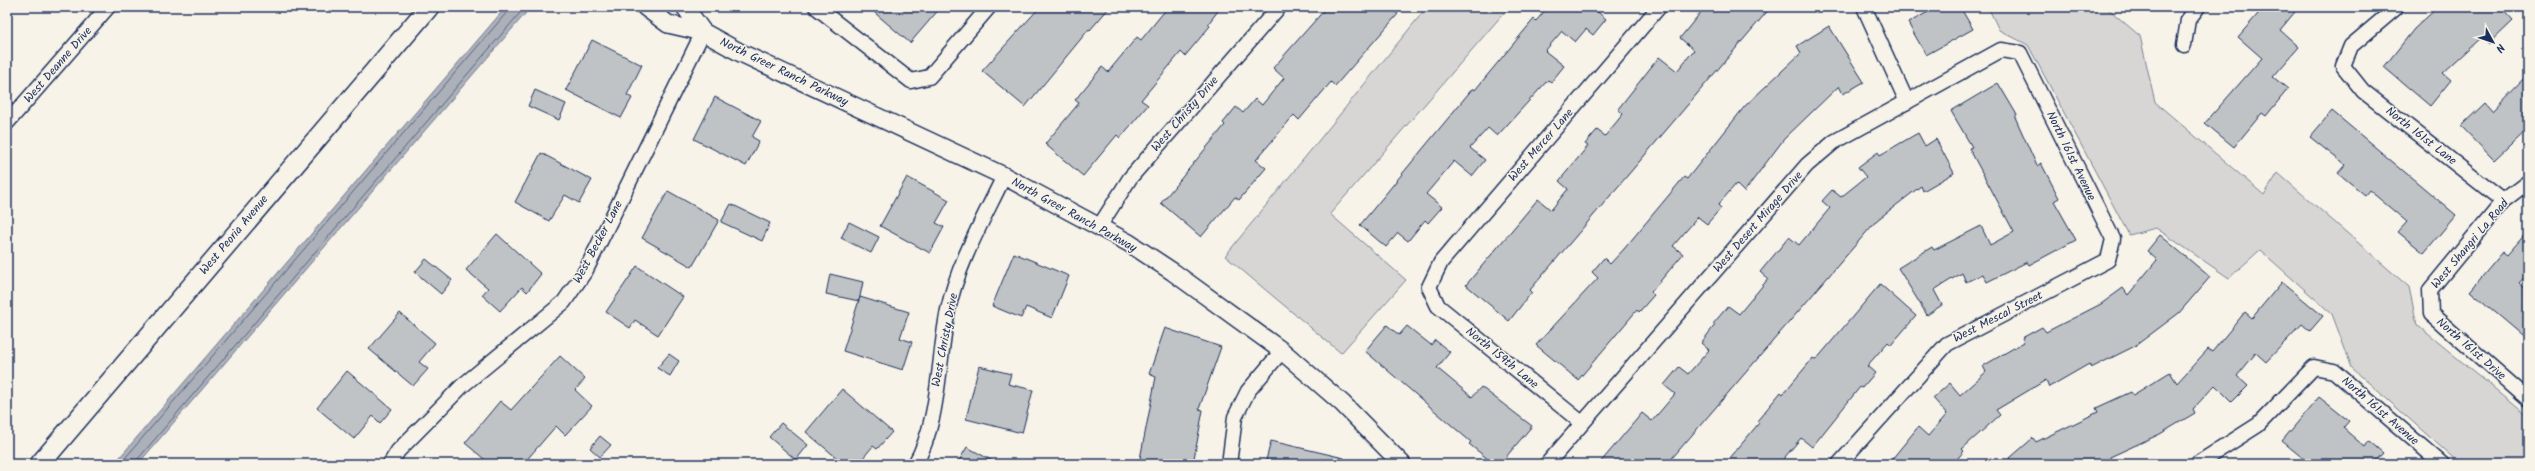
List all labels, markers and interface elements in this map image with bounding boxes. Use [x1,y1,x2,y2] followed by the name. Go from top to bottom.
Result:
[19,22,97,108] street label: West Deanne Drive
[2473,22,2513,62] north arrow
[716,33,852,112] street label: North Greer Ranch Parkway
[2491,39,2509,56] text: N
[1147,71,1224,156] street label: West Christy Drive
[2381,102,2461,170] street label: North 161st Lane
[1504,104,1579,186] street label: West Mercer Lane
[2041,108,2101,205] street label: North 161st Avenue
[1708,167,1808,277] street label: West Desert Mirage Drive
[1008,173,1141,258] street label: North Greer Ranch Parkway
[195,190,274,279] street label: West Peoria Avenue
[2427,194,2514,293] street label: West Shangri La Road
[568,197,628,287] street label: West Becker Lane
[1950,286,2046,348] street label: West Mescal Street
[927,291,964,388] street label: West Christy Drive
[2432,313,2511,385] street label: North 161st Drive
[1461,322,1543,394] street label: North 159th Lane
[2337,372,2423,451] street label: North 161st Avenue

